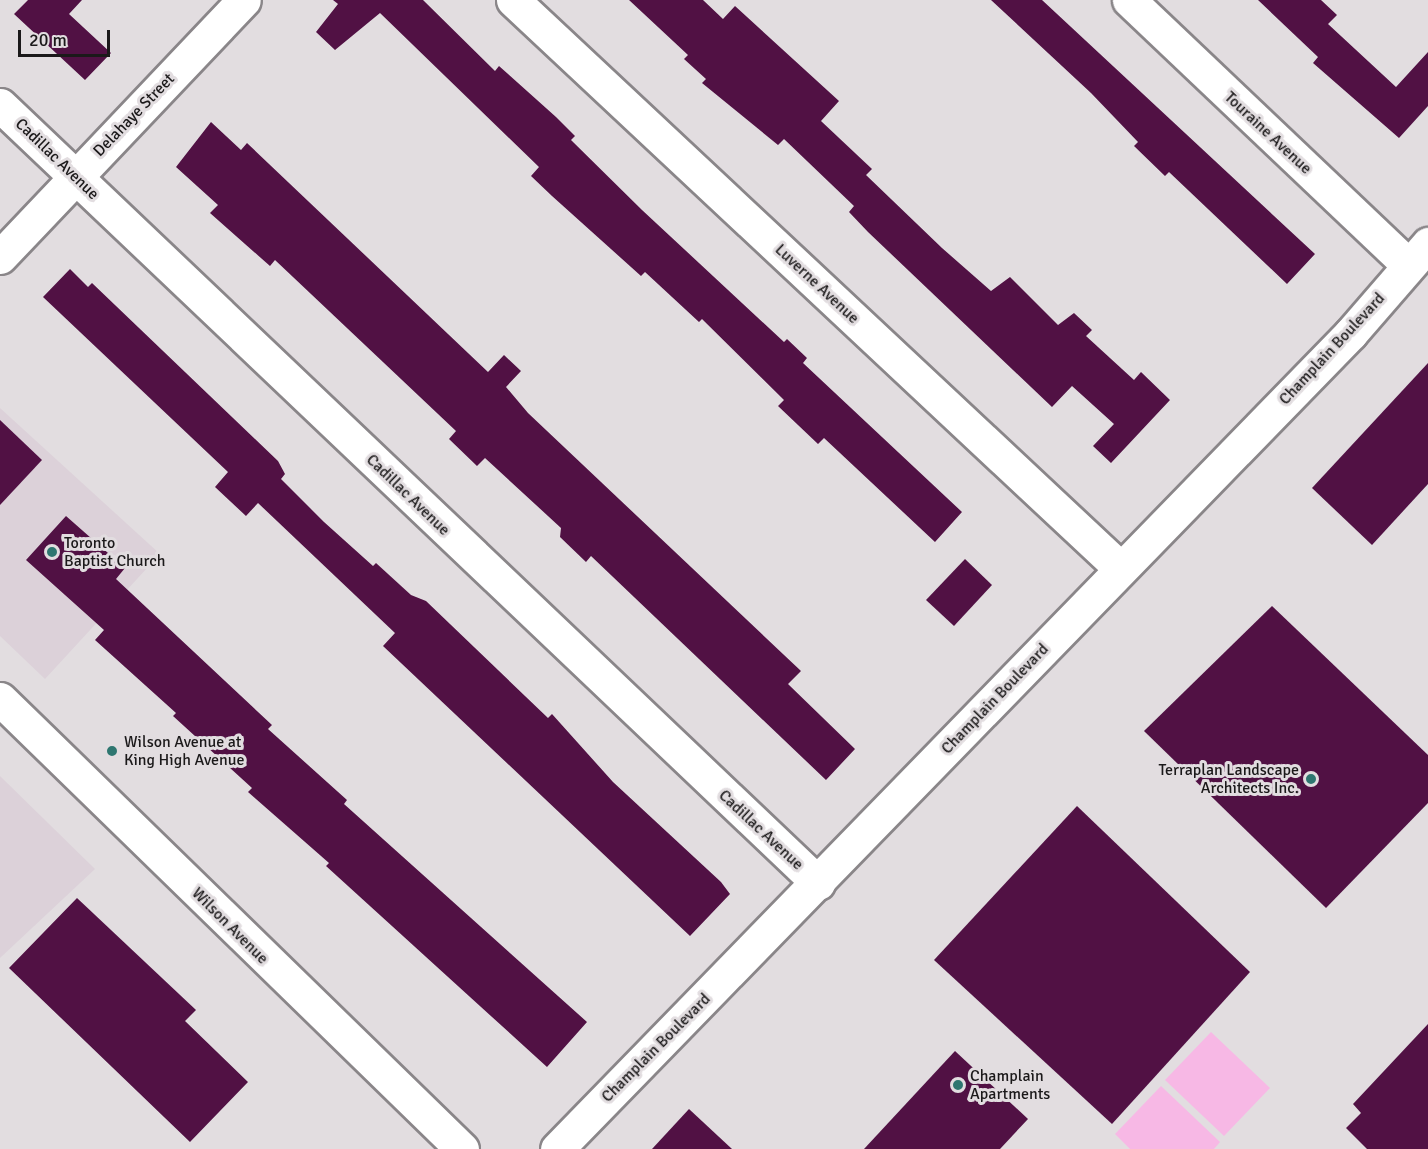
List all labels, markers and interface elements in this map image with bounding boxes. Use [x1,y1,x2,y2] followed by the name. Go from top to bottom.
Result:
[21,18,112,56] scale bar
[29,29,67,51] text: 20 m
[89,69,179,161] street label: Delahaye Street
[1220,88,1316,178] street label: Touraine Avenue
[11,114,103,204] street label: Cadillac Avenue
[771,240,863,328] street label: Luverne Avenue
[1275,289,1389,409] street label: Champlain Boulevard
[362,450,454,540] street label: Cadillac Avenue
[64,533,165,571] place label: Toronto Baptist Church
[45,545,59,559] marker: Toronto Baptist Church
[937,640,1053,758] street label: Champlain Boulevard
[124,732,244,770] place label: Wilson Avenue at King High Avenue
[105,744,119,758] marker: Wilson Avenue at King High Avenue
[1158,760,1299,798] place label: Terraplan Landscape Architects Inc.
[1304,772,1318,786] marker: Terraplan Landscape Architects Inc.
[715,786,807,874] street label: Cadillac Avenue
[188,884,272,968] street label: Wilson Avenue
[598,990,714,1106] street label: Champlain Boulevard
[970,1066,1050,1104] place label: Champlain Apartments
[951,1078,965,1092] marker: Champlain Apartments

